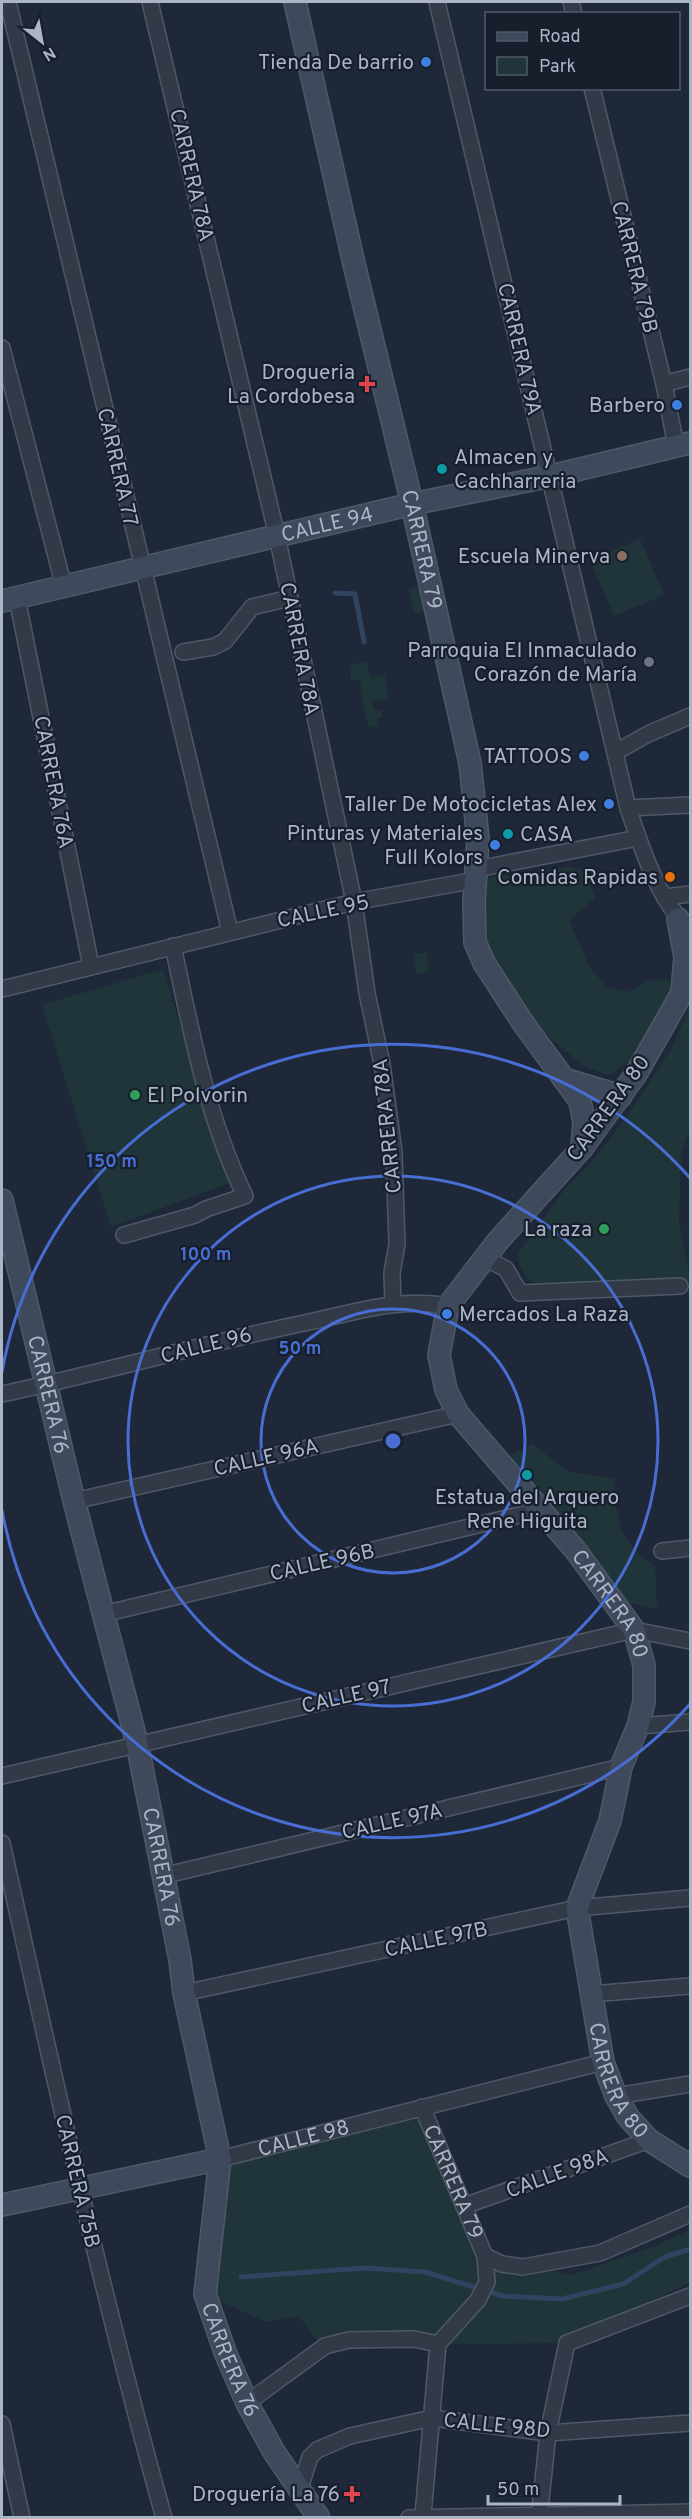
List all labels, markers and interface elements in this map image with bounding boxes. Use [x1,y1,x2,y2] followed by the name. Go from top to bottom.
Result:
[12,12,72,72] north arrow
[485,12,680,90] legend
[539,26,581,49] text: Road
[39,42,59,65] text: N
[258,50,414,77] place label: Tienda De barrio
[419,55,433,69] marker: Tienda De barrio
[539,56,576,79] text: Park
[162,106,219,244] street label: CARRERA 78A
[604,198,663,336] street label: CARRERA 79B
[490,280,547,418] street label: CARRERA 79A
[227,360,355,411] place label: Drogueria La Cordobesa
[360,377,374,391] marker: Drogueria La Cordobesa
[589,393,665,420] place label: Barbero
[670,398,684,412] marker: Barbero
[90,405,143,529] street label: CARRERA 77
[454,445,576,496] place label: Almacen y Cachharreria
[435,462,449,476] marker: Almacen y Cachharreria
[394,487,447,612] street label: CARRERA 79
[279,502,376,549] street label: CALLE 94
[458,544,610,571] place label: Escuela Minerva
[615,549,629,563] marker: Escuela Minerva
[272,580,325,718] street label: CARRERA 78A
[407,638,637,689] place label: Parroquia El Inmaculado Corazón de María
[642,655,656,669] marker: Parroquia El Inmaculado Corazón de María
[26,714,79,851] street label: CARRERA 76A
[483,744,572,771] place label: TATTOOS
[577,749,591,763] marker: TATTOOS
[344,792,597,819] place label: Taller De Motocicletas Alex
[602,797,616,811] marker: Taller De Motocicletas Alex
[287,821,483,872] place label: Pinturas y Materiales Full Kolors
[520,822,573,849] place label: CASA
[501,827,515,841] marker: CASA
[488,838,502,852] marker: Pinturas y Materiales Full Kolors
[497,865,658,892] place label: Comidas Rapidas
[663,870,677,884] marker: Comidas Rapidas
[275,890,372,935] street label: CALLE 95
[561,1050,657,1167] street label: CARRERA 80
[368,1057,409,1195] street label: CARRERA 78A
[147,1083,248,1110] place label: El Polvorin
[128,1088,142,1102] marker: El Polvorin
[87,1151,137,1174] text: 150 m
[524,1217,592,1244] place label: La raza
[597,1222,611,1236] marker: La raza
[180,1244,232,1267] text: 100 m
[459,1302,629,1329] place label: Mercados La Raza
[440,1307,454,1321] marker: Mercados La Raza
[158,1322,255,1371] street label: CALLE 96
[20,1333,74,1457] street label: CARRERA 76
[278,1338,322,1361] text: 50 m
[383,1431,403,1451] centre of rings
[211,1433,321,1484] street label: CALLE 96A
[520,1468,534,1482] marker: Estatua del Arquero Rene Higuita
[435,1485,619,1536] place label: Estatua del Arquero Rene Higuita
[267,1538,377,1589] street label: CALLE 96B
[564,1545,653,1661] street label: CARRERA 80
[299,1674,394,1721] street label: CALLE 97
[339,1798,445,1847] street label: CALLE 97A
[135,1805,185,1929] street label: CARRERA 76
[382,1916,490,1965] street label: CALLE 97B
[582,2021,654,2145] street label: CARRERA 80
[48,2112,105,2251] street label: CARRERA 75B
[255,2115,352,2164] street label: CALLE 98
[416,2121,488,2244] street label: CARRERA 79
[502,2143,613,2205] street label: CALLE 98A
[194,2299,264,2422] street label: CARRERA 76
[442,2407,552,2446] street label: CALLE 98D
[488,2468,620,2506] scale bar
[497,2479,539,2502] text: 50 m
[192,2482,340,2509] place label: Droguería La 76
[345,2487,359,2501] marker: Droguería La 76

